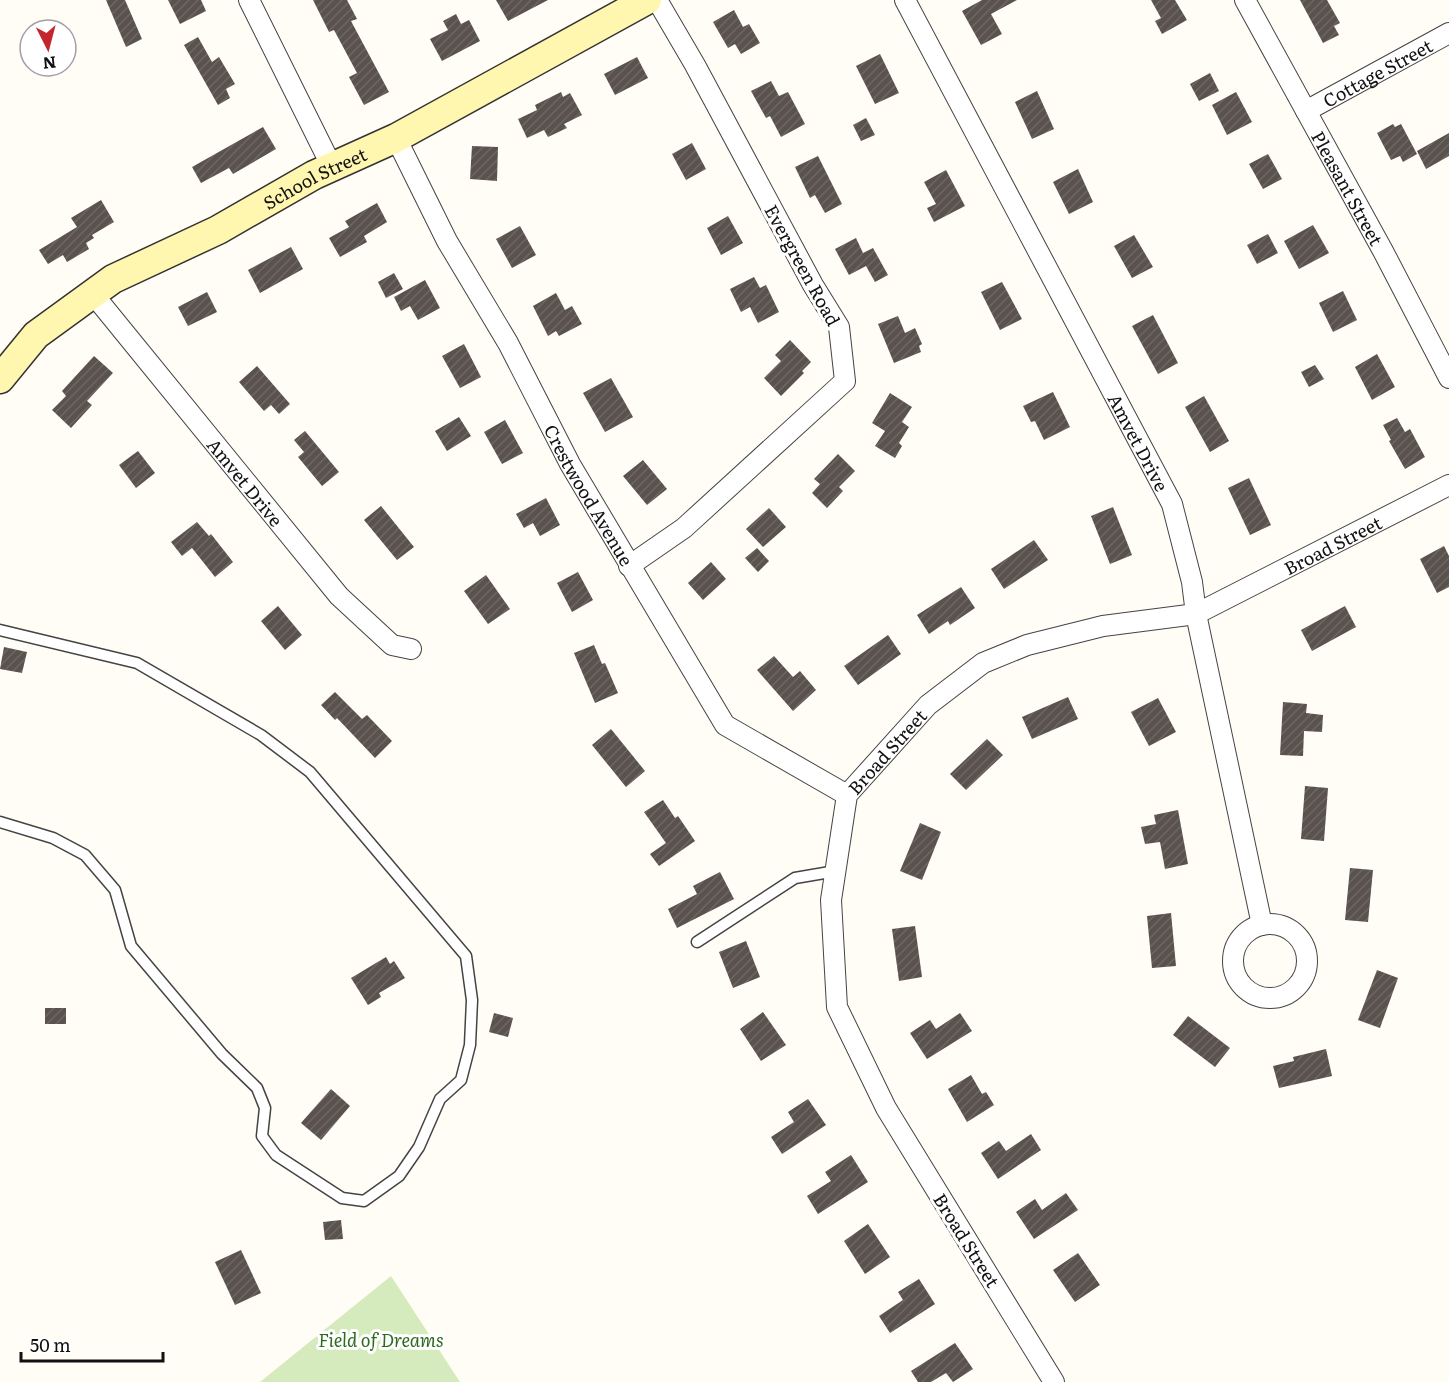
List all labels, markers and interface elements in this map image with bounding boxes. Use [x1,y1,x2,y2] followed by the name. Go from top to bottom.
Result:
[18,18,78,78] north arrow
[1317,31,1437,113] street label: Cottage Street
[42,51,58,77] text: N
[1306,125,1391,250] street label: Pleasant Street
[258,139,371,215] street label: School Street
[758,199,848,331] street label: Evergreen Road
[1102,388,1176,495] street label: Amvet Drive
[538,419,641,570] street label: Crestwood Avenue
[202,432,290,532] street label: Amvet Drive
[1279,508,1387,581] street label: Broad Street
[841,702,933,800] street label: Broad Street
[927,1188,1007,1293] street label: Broad Street
[21,1325,164,1363] scale bar
[318,1326,444,1353] park label: Field of Dreams
[30,1331,71,1358] text: 50 m

